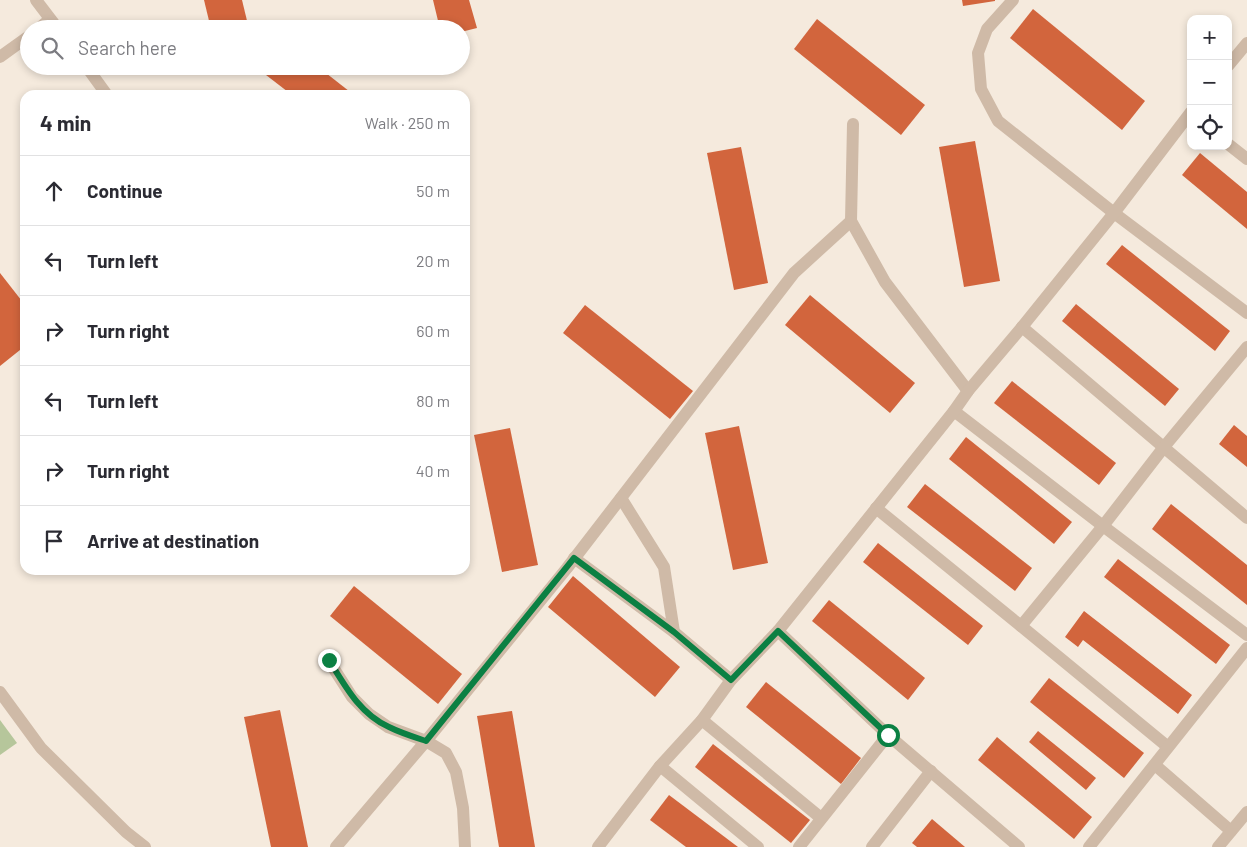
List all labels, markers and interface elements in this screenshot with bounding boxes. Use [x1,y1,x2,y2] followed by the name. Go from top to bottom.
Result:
[1187,15,1232,150] map controls
[1187,15,1232,60] button: +
[20,20,470,75] search box
[38,34,66,62] icon: search
[78,36,177,59] text: Search here
[1187,60,1232,105] button: −
[1187,105,1232,150] button: locate
[40,110,91,135] text: 4 min
[365,113,450,132] text: Walk · 250 m
[40,177,68,205] icon: ahead
[87,179,163,202] text: Continue
[416,181,450,200] text: 50 m
[40,247,68,275] icon: left
[87,249,158,272] text: Turn left
[416,251,450,270] text: 20 m
[40,317,68,345] icon: right
[87,319,169,342] text: Turn right
[416,321,450,340] text: 60 m
[40,387,68,415] icon: left
[87,389,158,412] text: Turn left
[416,391,450,410] text: 80 m
[40,457,68,485] icon: right
[87,459,169,482] text: Turn right
[416,461,450,480] text: 40 m
[40,527,68,555] icon: arrive
[87,529,259,552] text: Arrive at destination
[318,649,341,672] route end
[877,724,900,747] route start

